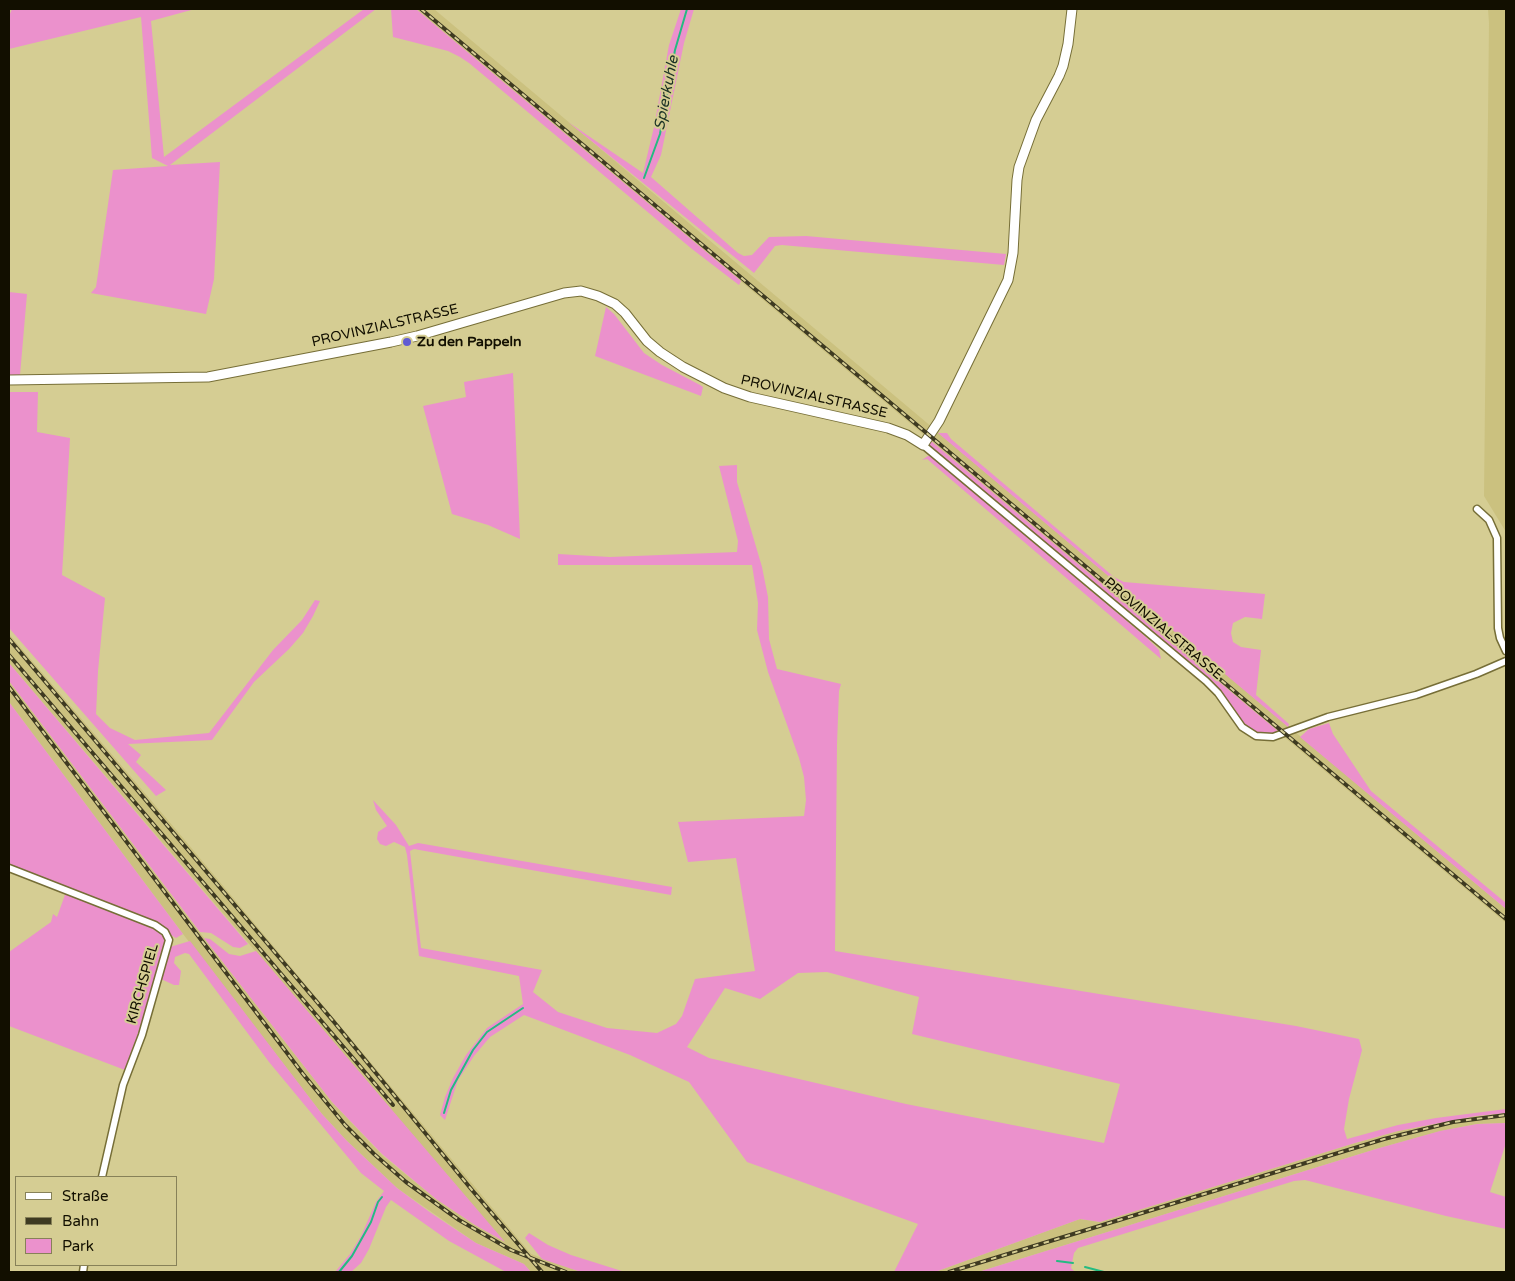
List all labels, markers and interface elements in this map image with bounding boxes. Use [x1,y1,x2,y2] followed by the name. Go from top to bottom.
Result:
[651,54,683,132] water label: Spierkuhle
[310,301,460,351] street label: PROVINZIALSTRASSE
[417,334,522,350] place label: Zu den Pappeln
[401,336,413,348] marker: Zu den Pappeln
[739,372,889,422] street label: PROVINZIALSTRASSE
[1100,574,1226,684] street label: PROVINZIALSTRASSE
[124,942,162,1026] street label: KIRCHSPIEL
[15,1176,178,1266] legend
[62,1187,108,1205] text: Straße
[62,1212,99,1230] text: Bahn
[62,1237,94,1255] text: Park

